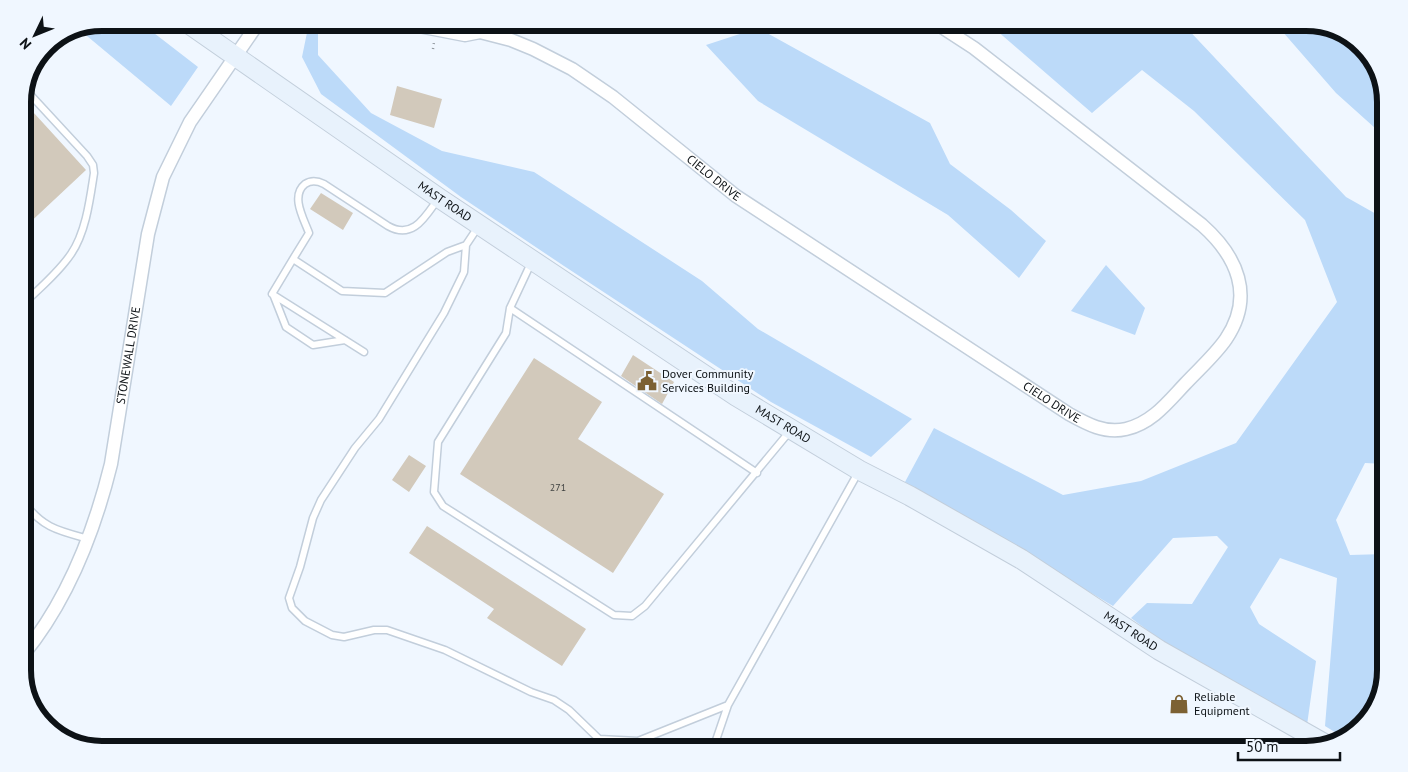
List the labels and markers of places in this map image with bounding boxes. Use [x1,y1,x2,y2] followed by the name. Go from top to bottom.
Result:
[662,366,754,395] place label: Dover Community Services Building
[636,370,658,392] public building icon: Dover Community Services Building
[1194,689,1250,718] place label: Reliable Equipment
[1168,693,1190,715] shop icon: Reliable Equipment

